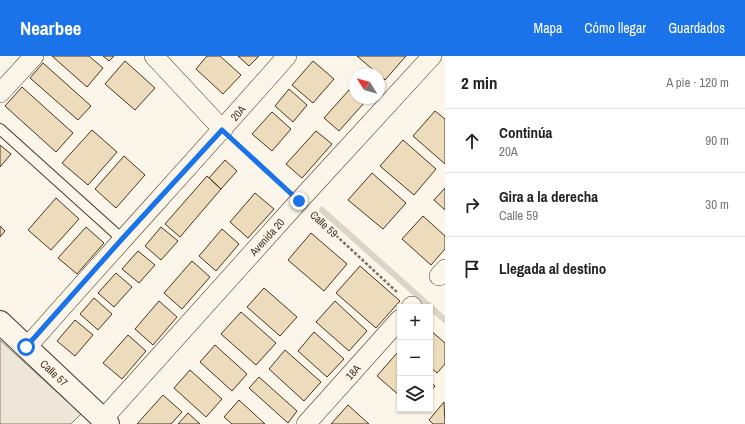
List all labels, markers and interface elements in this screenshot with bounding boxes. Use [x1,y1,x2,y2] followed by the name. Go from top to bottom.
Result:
[20,15,81,41] text: Nearbee
[534,19,562,37] text: Mapa
[584,19,646,37] text: Cómo llegar
[668,19,725,37] text: Guardados
[349,68,385,104] north arrow
[461,71,497,94] text: 2 min
[666,74,729,91] text: A pie · 120 m
[227,102,249,124] street label: 20A
[499,122,552,143] text: Continúa
[461,130,483,152] icon: ahead
[705,132,729,149] text: 90 m
[499,143,518,160] text: 20A
[499,186,598,207] text: Gira a la derecha
[290,192,308,210] route end
[461,194,483,216] icon: right
[705,196,729,213] text: 30 m
[499,207,538,224] text: Calle 59
[307,208,341,240] street label: Calle 59
[246,215,287,259] street label: Avenida 20
[461,258,483,280] icon: arrive
[499,258,606,279] text: Llegada al destino
[397,304,433,412] map controls
[397,304,433,340] button: +
[17,338,35,356] route start
[397,340,433,376] button: −
[37,357,71,389] street label: Calle 57
[342,361,364,383] street label: 18A
[397,376,433,412] button: layers

